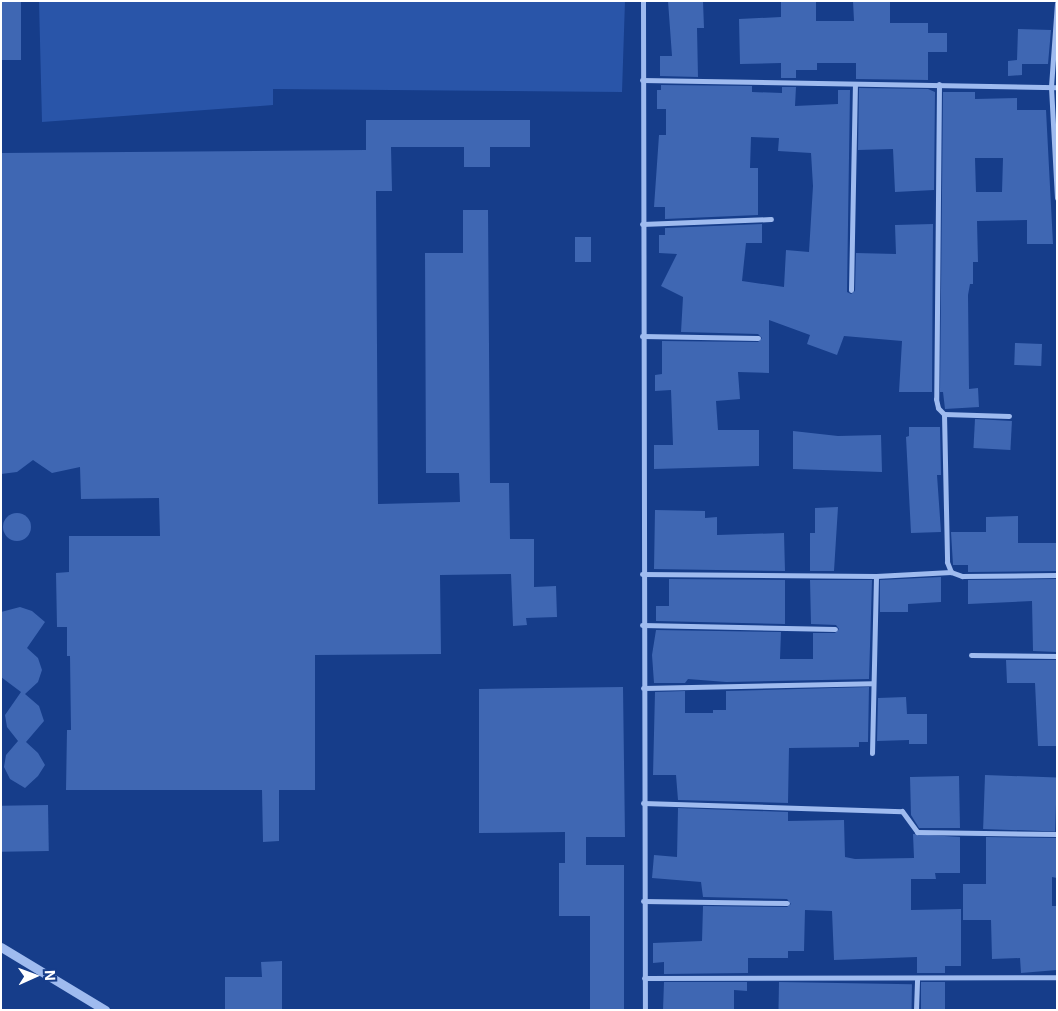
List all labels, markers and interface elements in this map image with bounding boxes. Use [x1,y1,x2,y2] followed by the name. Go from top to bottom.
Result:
[10,951,60,1001] north arrow
[42,970,59,981] text: N

